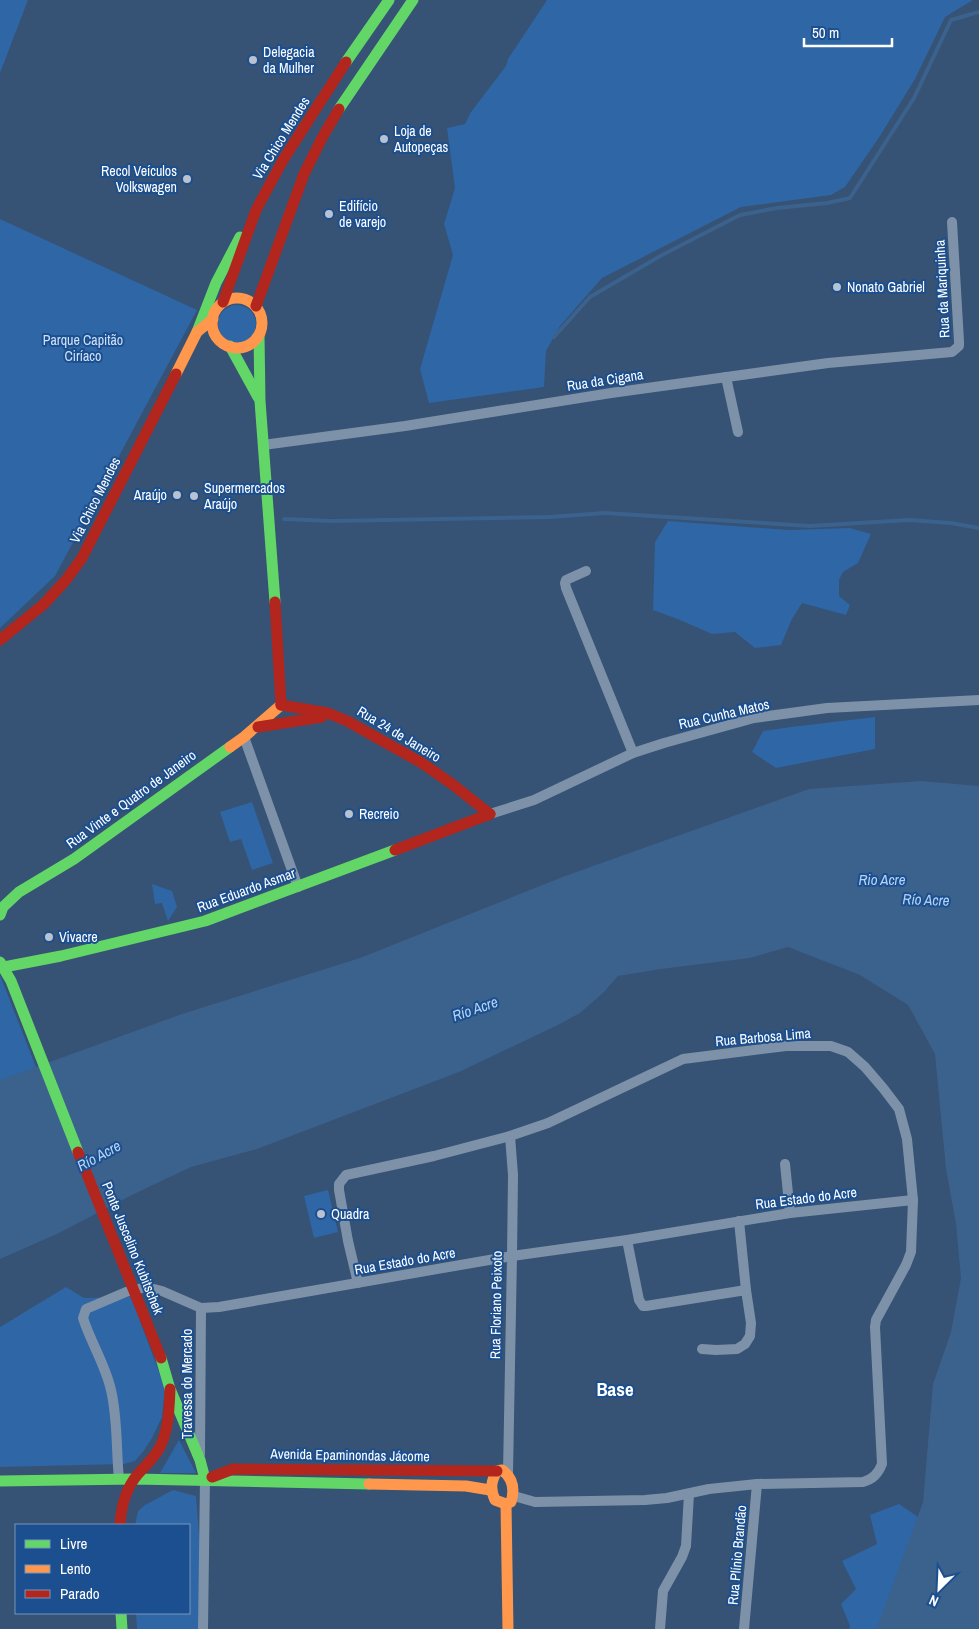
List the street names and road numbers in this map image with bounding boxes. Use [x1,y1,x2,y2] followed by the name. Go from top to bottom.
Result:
[248,93,314,183] street label: Via Chico Mendes
[930,239,954,339] street label: Rua da Mariquinha
[565,365,645,395] street label: Rua da Cigana
[66,454,125,546] street label: Via Chico Mendes
[677,695,771,733] street label: Rua Cunha Matos
[354,702,444,766] street label: Rua 24 de Janeiro
[63,746,199,852] street label: Rua Vinte e Quatro de Janeiro
[194,864,298,916] street label: Rua Eduardo Asmar
[715,1024,812,1050] street label: Rua Barbosa Lima
[98,1179,168,1317] street label: Ponte Juscelino Kubitschek
[754,1183,858,1213] street label: Rua Estado do Acre
[353,1243,457,1279] street label: Rua Estado do Acre
[486,1251,506,1359] street label: Rua Floriano Peixoto
[178,1329,196,1439] street label: Travessa do Mercado
[269,1445,430,1465] street label: Avenida Epaminondas Jácome
[724,1504,750,1606] street label: Rua Plínio Brandão

